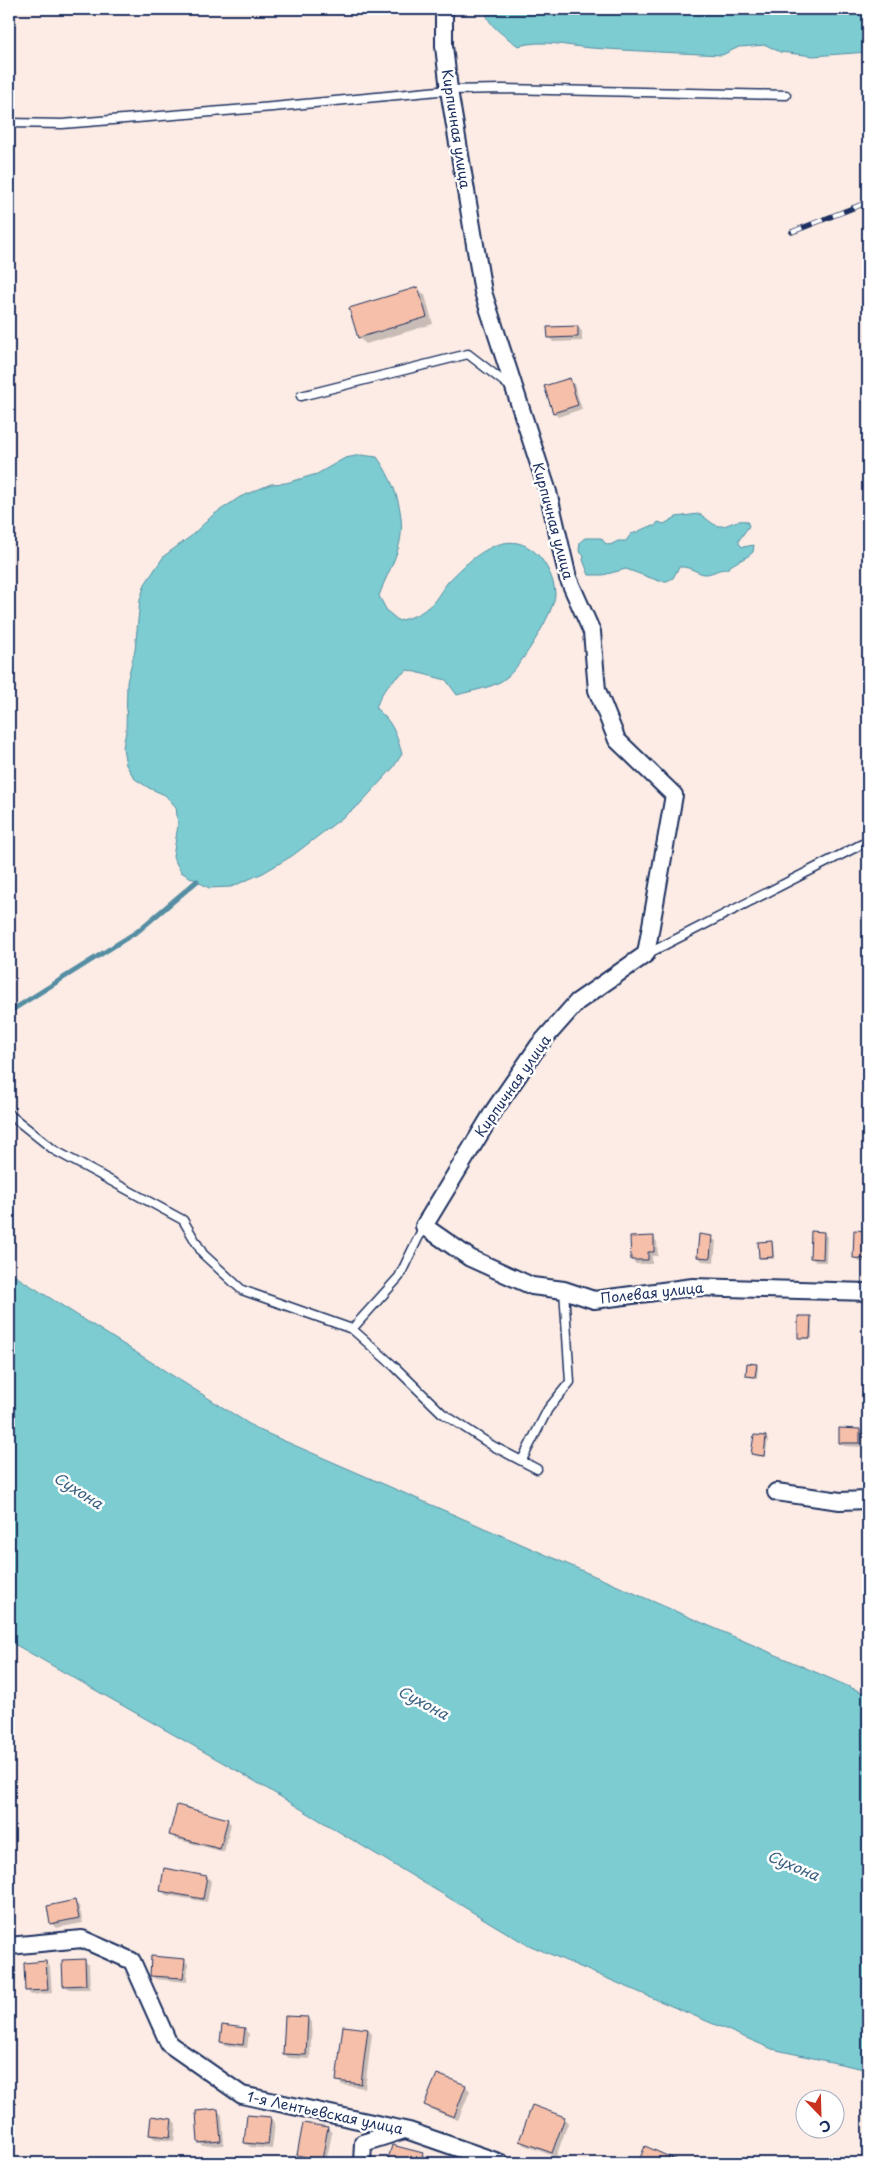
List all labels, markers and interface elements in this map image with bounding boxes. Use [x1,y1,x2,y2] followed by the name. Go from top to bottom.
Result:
[437,68,476,190] street label: Кирпичная улица
[528,460,579,582] street label: Кирпичная улица
[469,1030,556,1141] street label: Кирпичная улица
[599,1277,705,1308] street label: Полевая улица
[50,1466,109,1514] water label: Сухона
[394,1679,454,1725] water label: Сухона
[764,1843,824,1886] water label: Сухона
[245,2086,405,2139] street label: 1-я Лентьевская улица
[794,2090,844,2140] north arrow
[816,2115,834,2138] text: С

